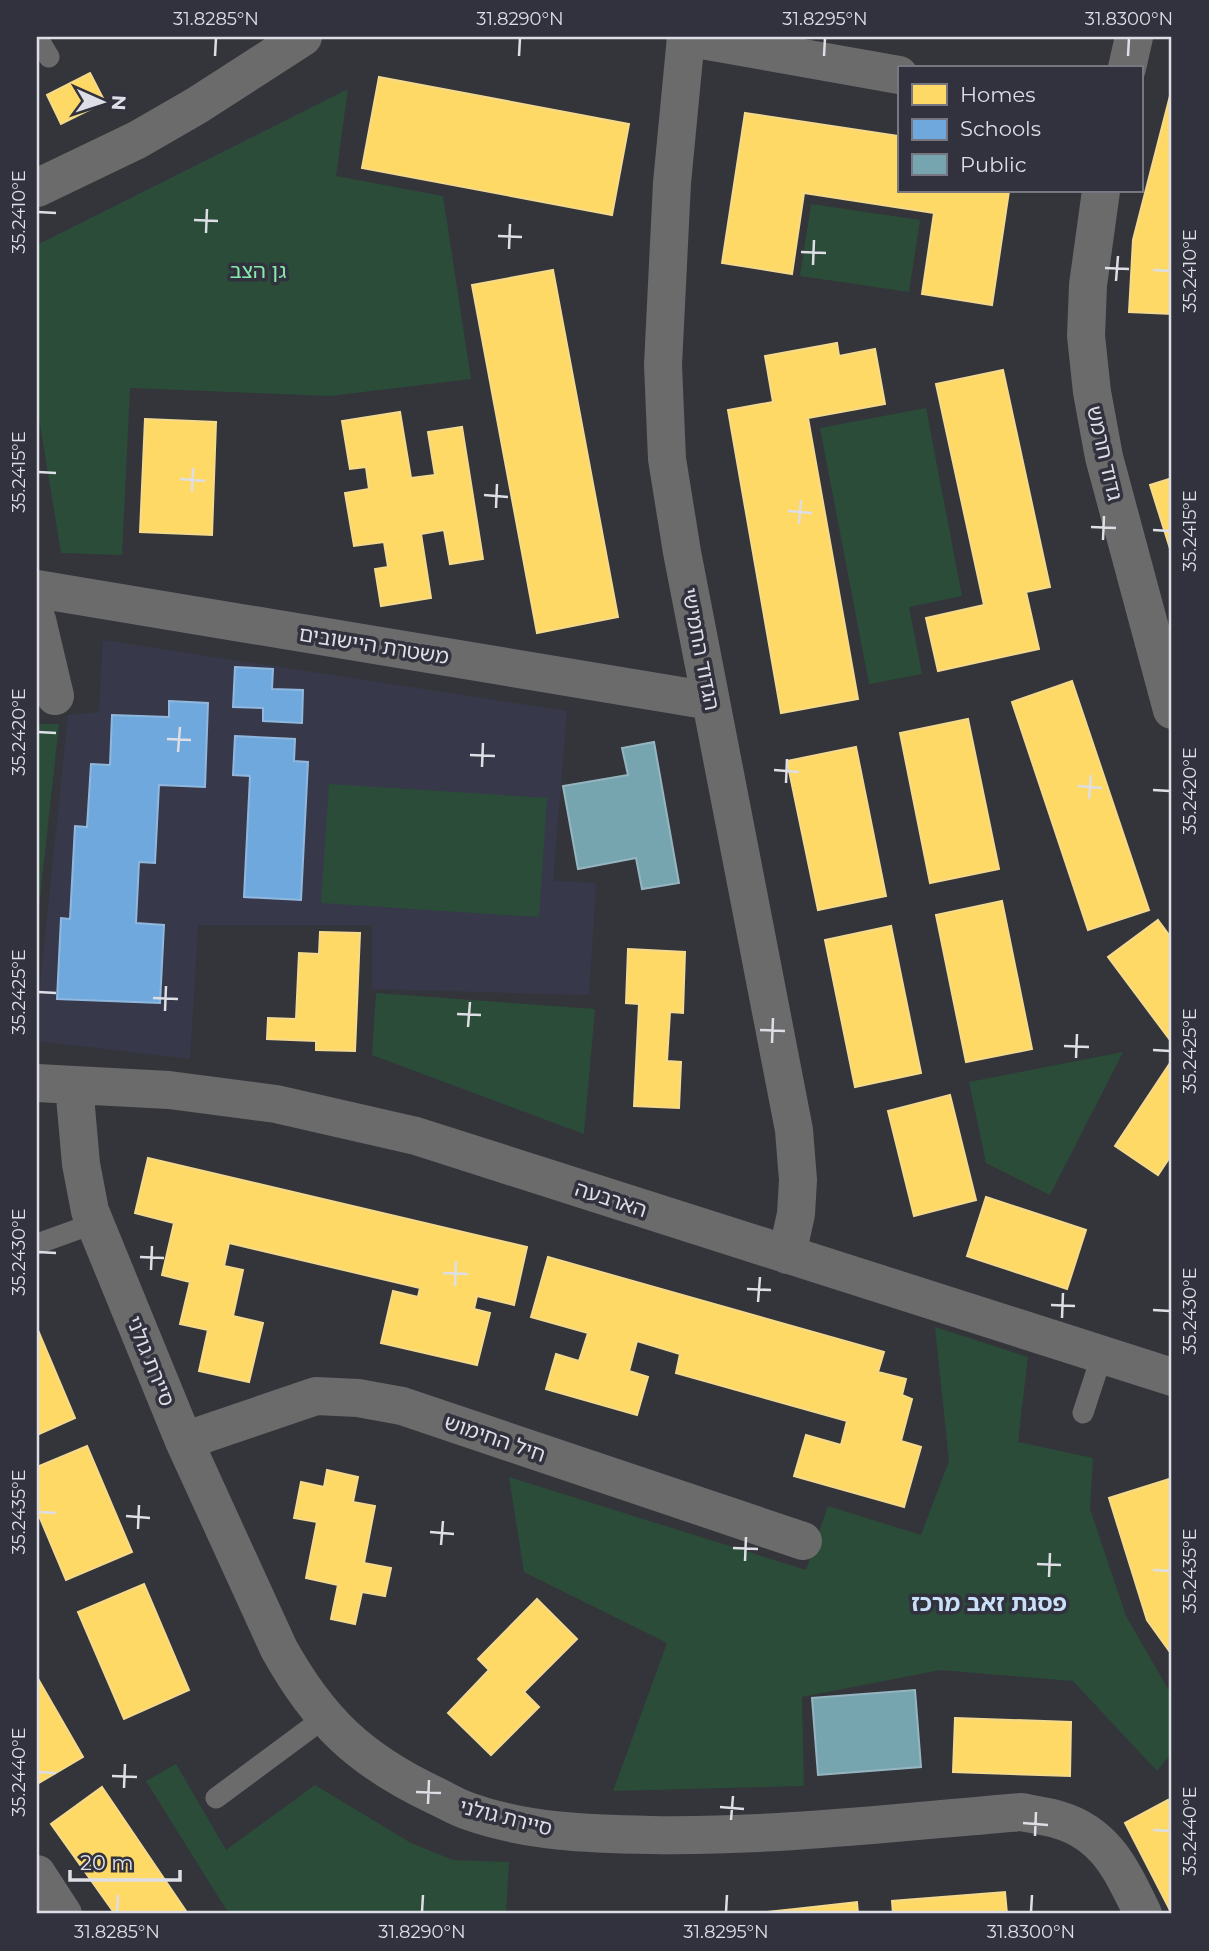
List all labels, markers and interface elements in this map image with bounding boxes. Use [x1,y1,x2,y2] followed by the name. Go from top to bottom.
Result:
[173,8,259,30] text: 31.8285°N
[476,8,564,30] text: 31.8290°N
[782,8,868,30] text: 31.8295°N
[1085,8,1173,30] text: 31.8300°N
[66,66,136,136] north arrow
[898,66,1142,192] legend
[960,82,1035,107] text: Homes
[107,95,130,111] text: N
[960,116,1041,141] text: Schools
[960,152,1027,177] text: Public
[8,170,30,254] text: 35.2410°E
[1179,229,1201,313] text: 35.2410°E
[230,258,286,283] park label: גן הצב
[1082,403,1128,503] street label: גדוד חרמש
[8,431,30,513] text: 35.2415°E
[1179,490,1201,572] text: 35.2415°E
[677,586,725,712] street label: הגדוד החמישי
[297,621,451,669] street label: משטרת היישובים
[8,688,30,776] text: 35.2420°E
[1179,747,1201,835] text: 35.2420°E
[8,949,30,1035] text: 35.2425°E
[1179,1008,1201,1094] text: 35.2425°E
[572,1176,650,1222] street label: הארבעה
[8,1208,30,1296] text: 35.2430°E
[1179,1267,1201,1355] text: 35.2430°E
[122,1312,180,1410] street label: סיירת גולני
[441,1409,549,1467] street label: חיל החימוש
[8,1469,30,1555] text: 35.2435°E
[1179,1528,1201,1614] text: 35.2435°E
[911,1589,1067,1617] district label: פסגת זאב מרכז
[8,1727,30,1817] text: 35.2440°E
[1179,1786,1201,1876] text: 35.2440°E
[457,1793,555,1841] street label: סיירת גולני
[70,1839,180,1883] scale bar
[80,1850,134,1875] text: 20 m
[74,1921,160,1943] text: 31.8285°N
[378,1921,466,1943] text: 31.8290°N
[683,1921,769,1943] text: 31.8295°N
[987,1921,1075,1943] text: 31.8300°N

